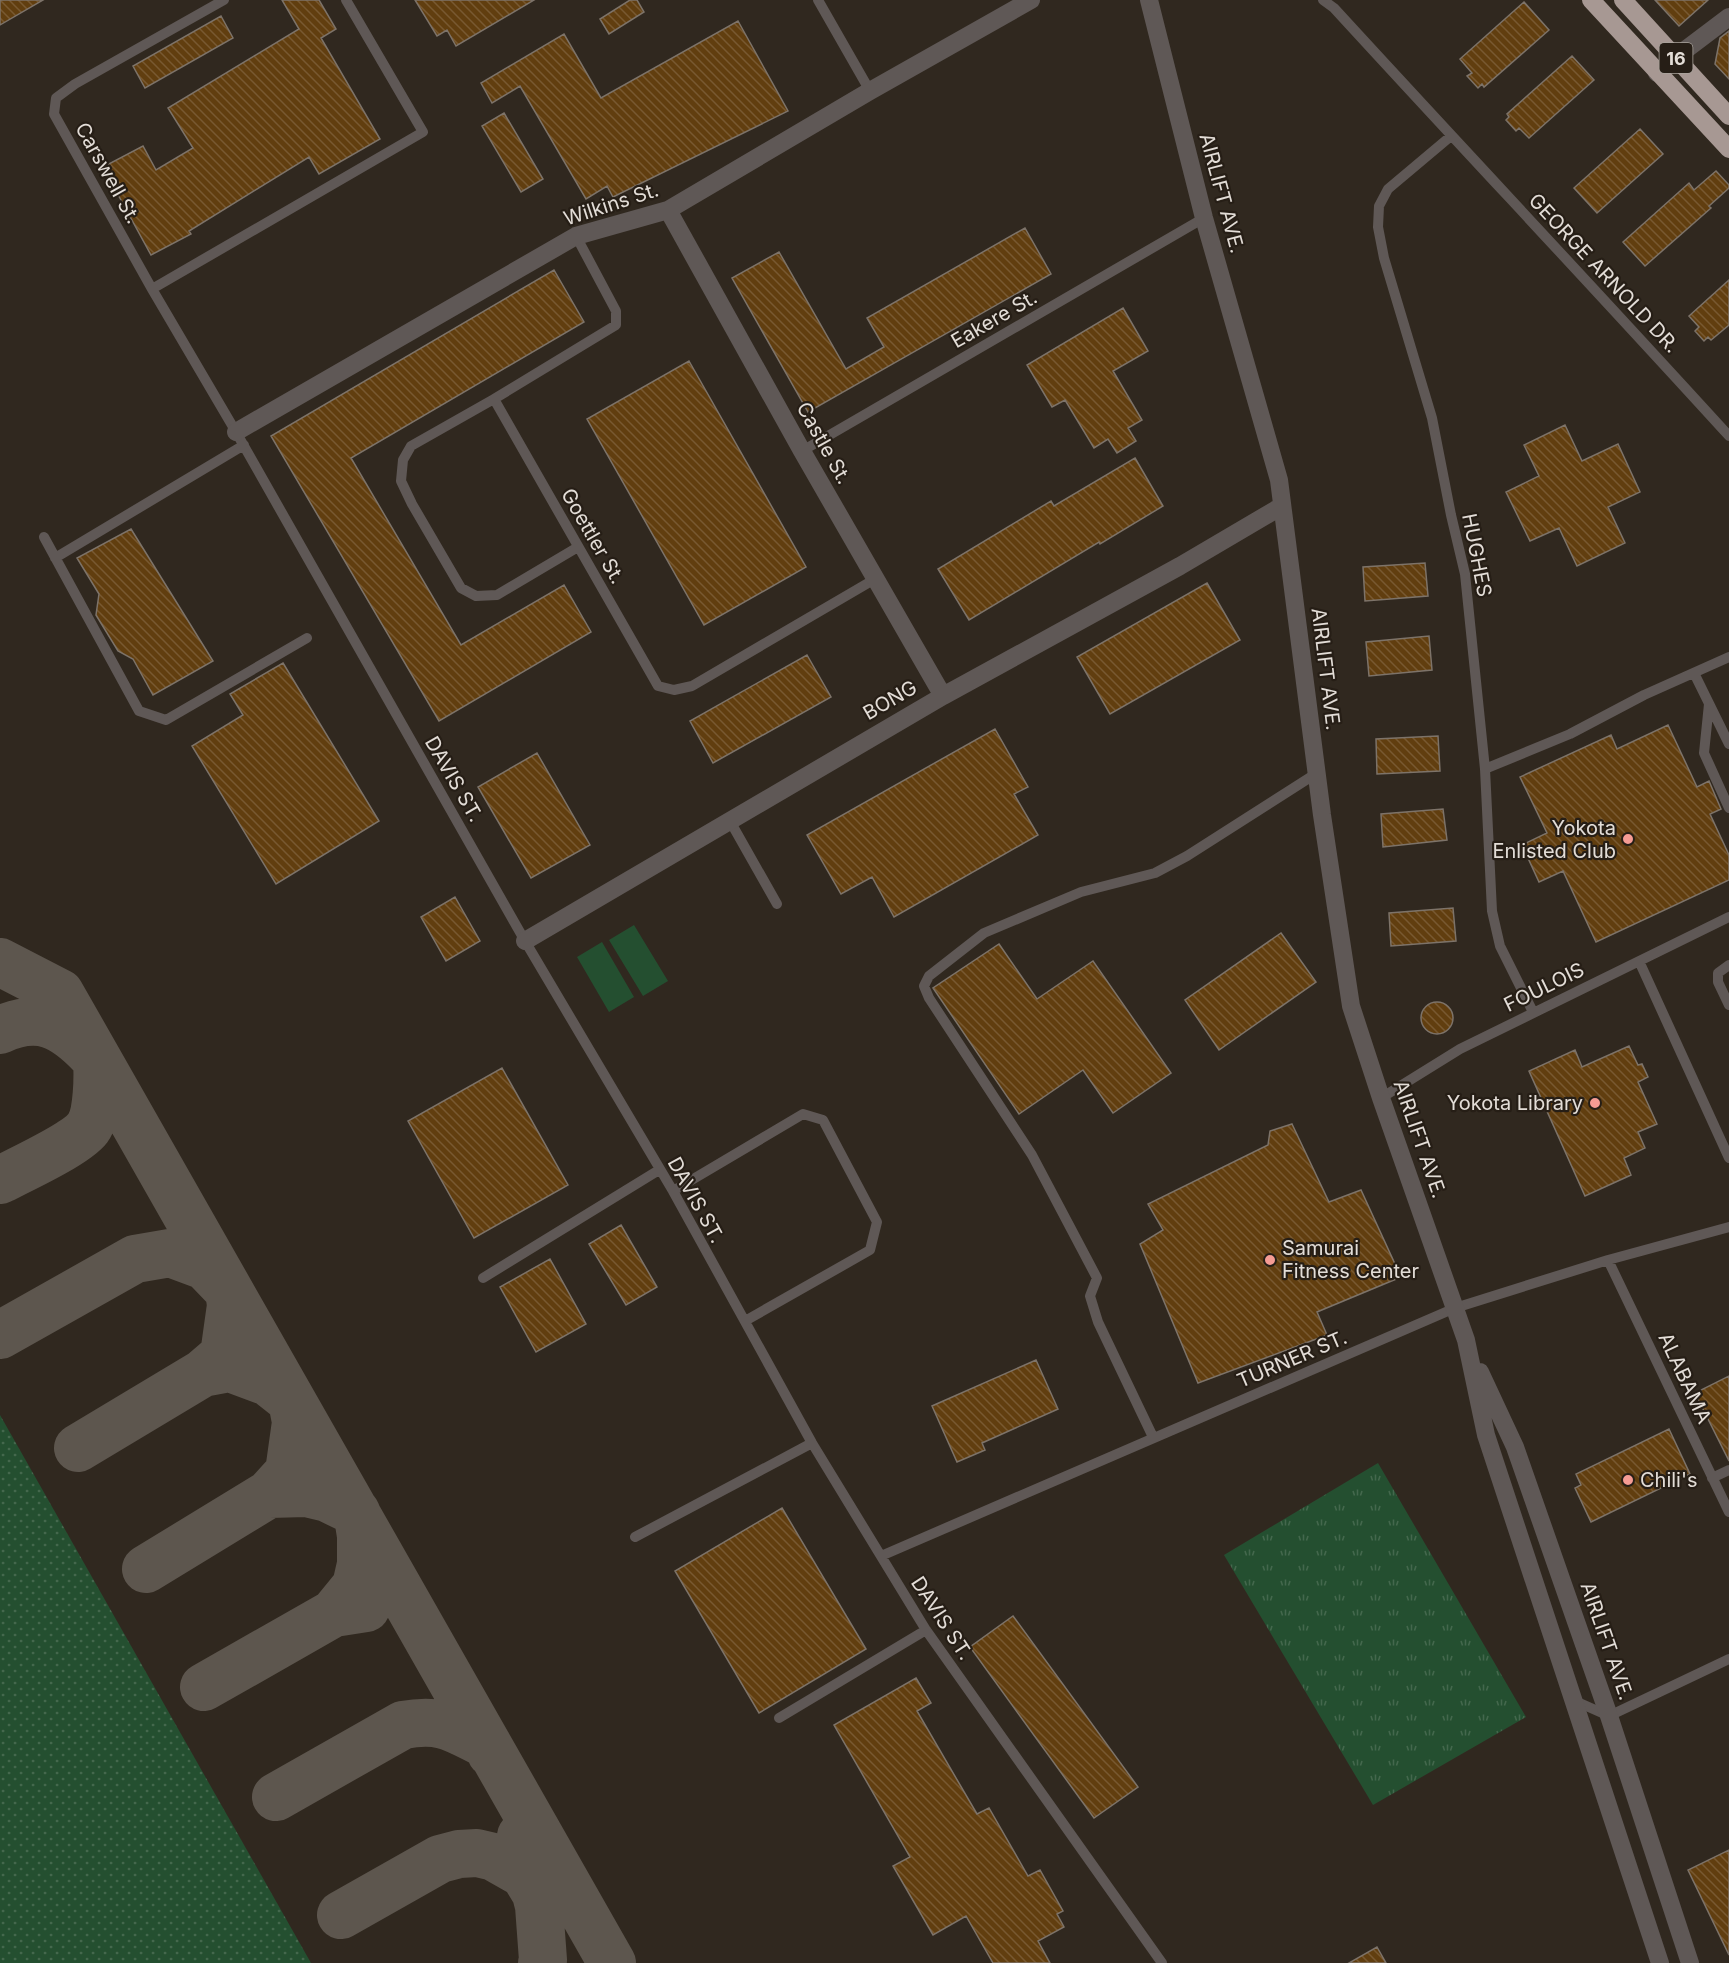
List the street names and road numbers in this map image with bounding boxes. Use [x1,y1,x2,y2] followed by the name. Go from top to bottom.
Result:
[1660,43,1692,73] road number: 16
[70,118,146,228] street label: Carswell St.
[1194,130,1250,256] street label: AIRLIFT AVE.
[561,177,661,231] street label: Wilkins St.
[1524,188,1684,358] street label: GEORGE ARNOLD DR.
[947,285,1041,353] street label: Eakere St.
[792,398,856,488] street label: Castle St.
[556,484,630,588] street label: Goettler St.
[1457,511,1497,599] street label: HUGHES
[1307,606,1345,732] street label: AIRLIFT AVE.
[859,675,921,725] street label: BONG
[420,732,488,826] street label: DAVIS ST.
[1500,957,1588,1017] street label: FOULOIS
[1389,1077,1451,1201] street label: AIRLIFT AVE.
[663,1153,729,1247] street label: DAVIS ST.
[1233,1325,1351,1393] street label: TURNER ST.
[1653,1329,1717,1428] street label: ALABAMA
[906,1572,978,1664] street label: DAVIS ST.
[1576,1579,1638,1703] street label: AIRLIFT AVE.

